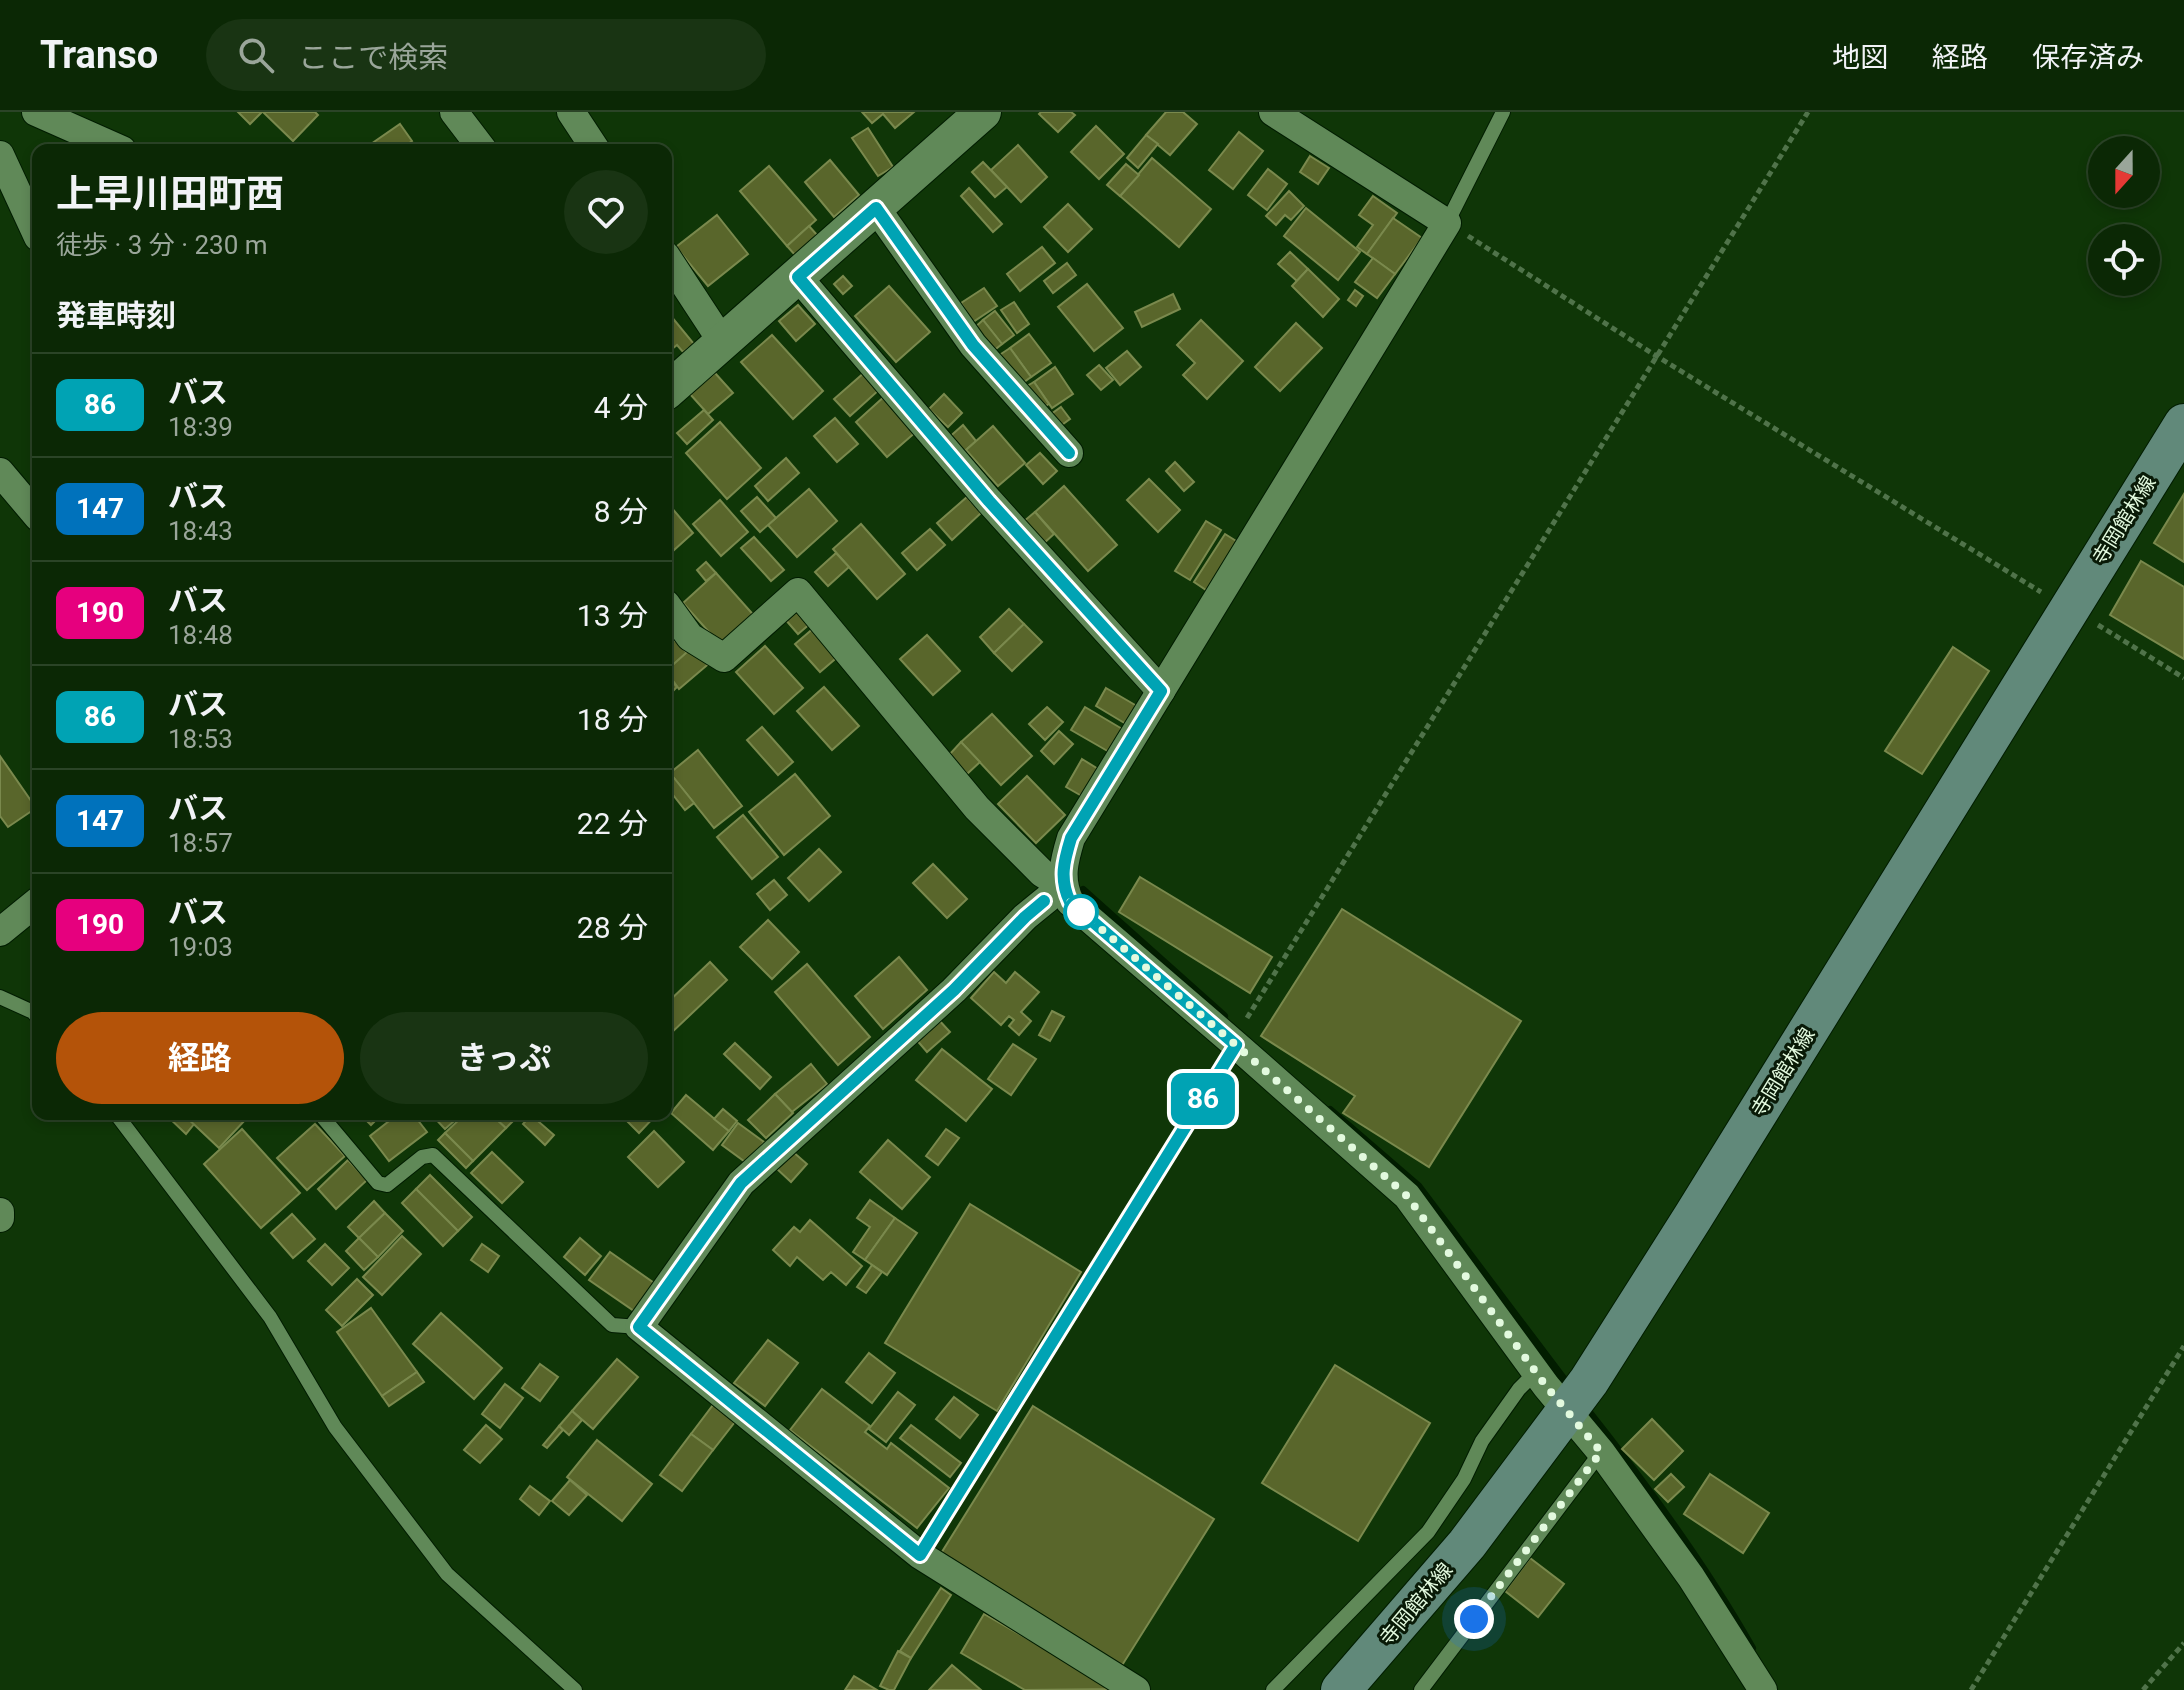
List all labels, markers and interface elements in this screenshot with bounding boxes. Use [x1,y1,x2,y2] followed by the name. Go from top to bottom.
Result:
[206,19,766,91] search box
[40,33,158,77] text: Transo
[234,33,278,77] icon: search
[298,40,448,75] text: ここで検索
[1832,41,1888,74] text: 地図
[1932,41,1988,74] text: 経路
[2032,41,2144,74] text: 保存済み
[2088,136,2160,208] north arrow
[2088,136,2160,296] map controls
[564,170,648,254] button: heart
[56,172,284,216] text: 上早川田町西
[2088,224,2160,296] button: locate
[56,230,268,260] text: 徒歩 · 3 分 · 230 m
[56,298,176,333] text: 発車時刻
[168,375,228,410] text: バス
[84,388,116,421] text: 86
[594,390,648,425] text: 4 分
[168,412,233,442] text: 18:39
[2087,471,2161,569] street label: 寺岡館林線
[168,479,228,514] text: バス
[76,492,124,525] text: 147
[594,494,648,529] text: 8 分
[168,516,233,546] text: 18:43
[168,583,228,618] text: バス
[76,596,124,629] text: 190
[577,598,648,633] text: 13 分
[168,620,233,650] text: 18:48
[168,687,228,722] text: バス
[84,700,116,733] text: 86
[577,702,648,737] text: 18 分
[168,724,233,754] text: 18:53
[168,791,228,826] text: バス
[76,804,124,837] text: 147
[577,806,648,841] text: 22 分
[168,828,233,858] text: 18:57
[168,895,228,930] text: バス
[1064,895,1098,929] unlabelled marker
[76,908,124,941] text: 190
[577,910,648,945] text: 28 分
[168,932,233,962] text: 19:03
[56,1012,344,1104] button: 経路
[360,1012,648,1104] button: きっぷ
[1746,1023,1820,1121] street label: 寺岡館林線
[1167,1073,1239,1125] line badge: 86
[1187,1082,1219,1115] text: 86
[1375,1558,1457,1650] street label: 寺岡館林線
[1454,1599,1494,1639] your location

